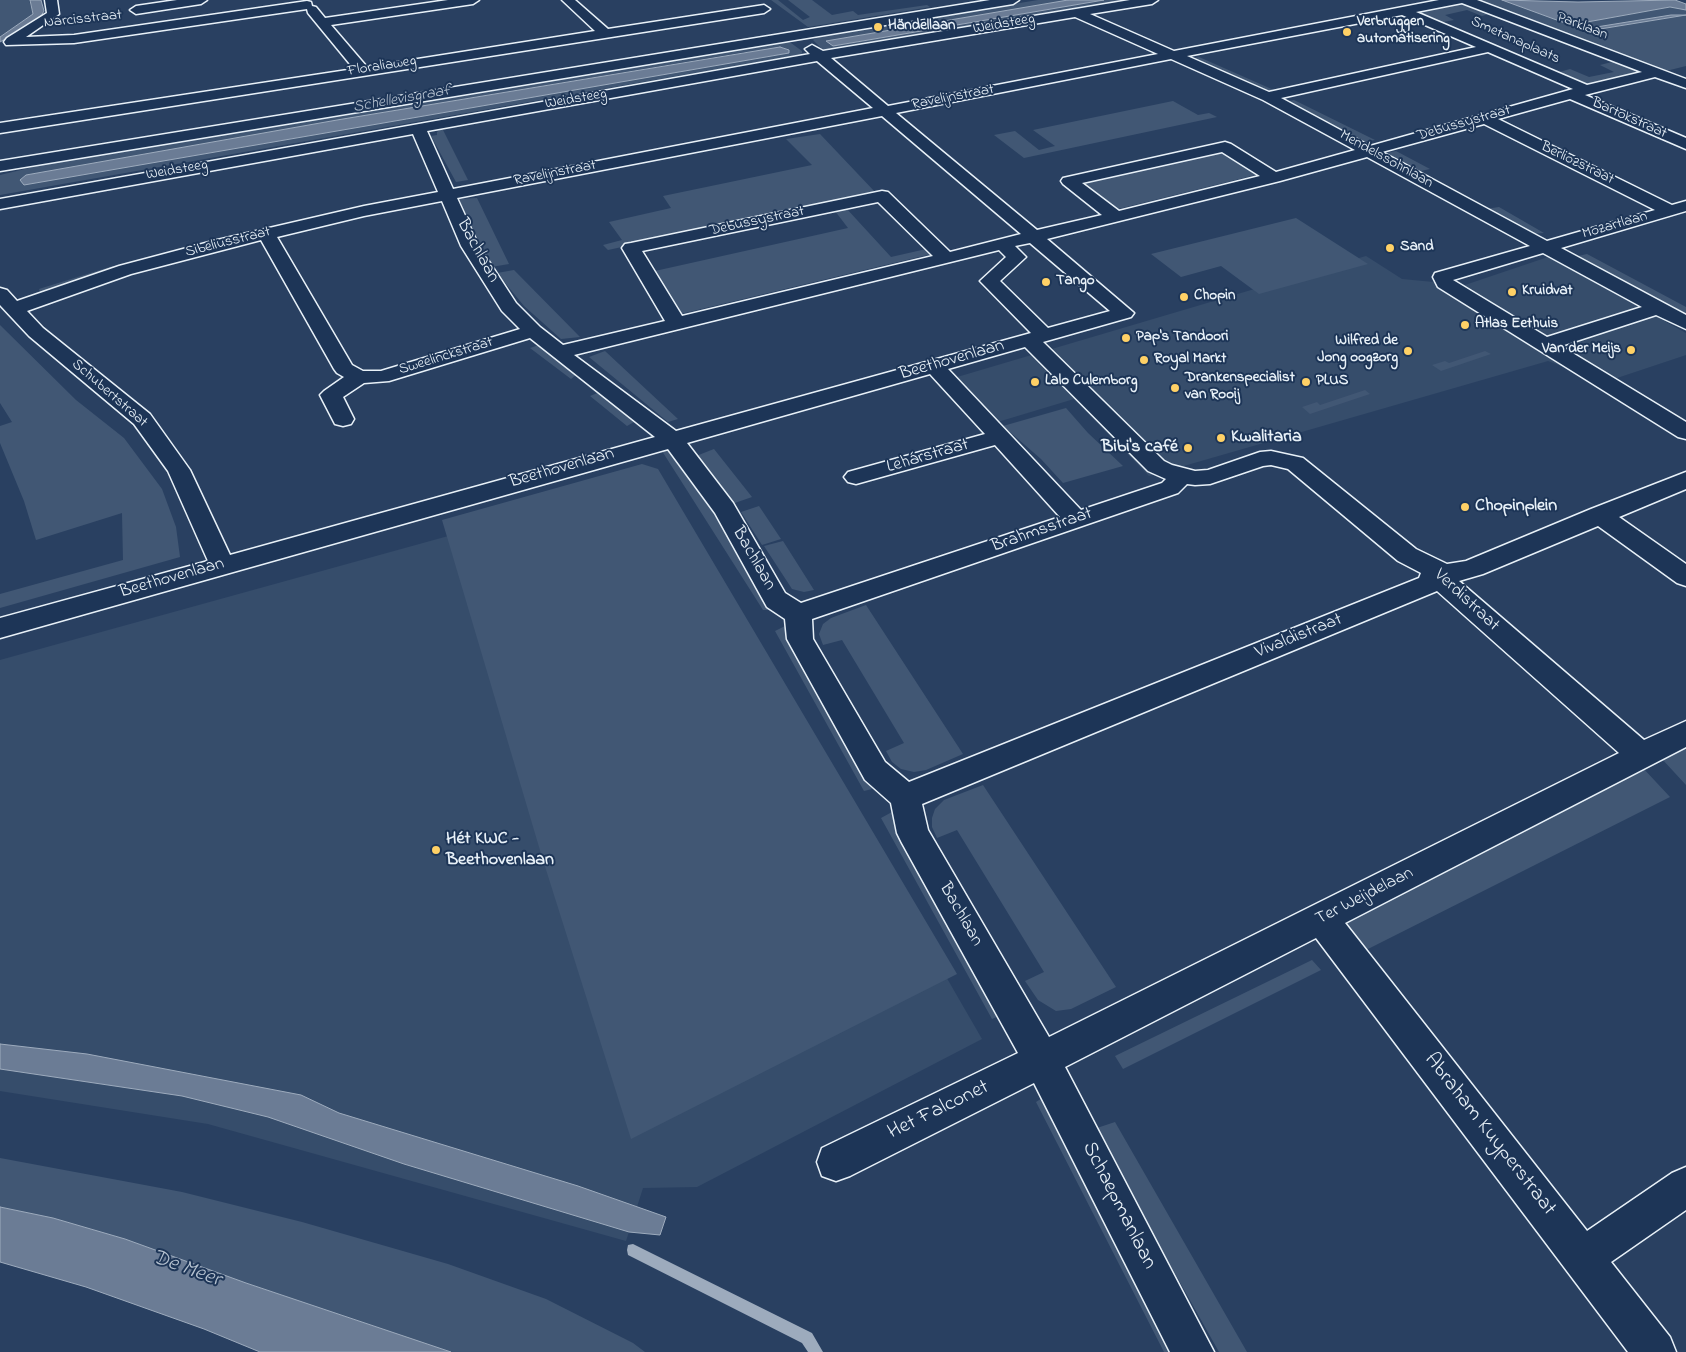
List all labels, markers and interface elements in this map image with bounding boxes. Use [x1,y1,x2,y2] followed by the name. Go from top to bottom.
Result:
[43,7,123,33] street label: Narcisstraat
[1554,9,1610,45] street label: Parklaan
[972,11,1036,39] street label: Weidsteeg
[1468,13,1562,69] street label: Smetanaplaats
[1357,14,1450,49] place label: Verbruggen automatisering
[888,18,955,36] place label: Händellaan
[872,21,884,33] marker: Händellaan
[1341,26,1353,38] marker: Verbruggen automatisering
[346,53,418,81] street label: Floraliaweg
[910,81,996,115] street label: Ravelijnstraat
[352,82,452,118] water label: Schellevisgraaf
[544,86,608,114] street label: Weidsteeg
[1589,94,1669,144] street label: Bartokstraat
[1415,102,1513,146] street label: Debussystraat
[1336,127,1436,193] street label: Mendelssohnlaan
[1537,139,1617,189] street label: Berliozstraat
[145,157,209,185] street label: Weidsteeg
[512,157,598,191] street label: Ravelijnstraat
[708,203,806,241] street label: Debussystraat
[1580,208,1650,244] street label: Mozartlaan
[451,215,503,287] street label: Bachlaan
[184,224,272,262] street label: Sibeliusstraat
[1400,239,1434,257] place label: Sand
[1384,242,1396,254] marker: Sand
[1056,273,1095,291] place label: Tango
[1040,276,1052,288] marker: Tango
[1522,283,1573,301] place label: Kruidvat
[1506,286,1518,298] marker: Kruidvat
[1194,288,1235,306] place label: Chopin
[1178,291,1190,303] marker: Chopin
[1475,316,1558,334] place label: Atlas Eethuis
[1459,319,1471,331] marker: Atlas Eethuis
[1136,329,1228,347] place label: Pap's Tandoori
[1120,332,1132,344] marker: Pap's Tandoori
[1317,333,1398,368] place label: Wilfred de Jong oogzorg
[397,334,495,380] street label: Sweelinckstraat
[897,336,1007,386] street label: Beethovenlaan
[1542,341,1621,359] place label: Van der Meijs
[1625,344,1637,356] marker: Van der Meijs
[1402,345,1414,357] marker: Wilfred de Jong oogzorg
[1154,351,1226,369] place label: Royal Markt
[1138,354,1150,366] marker: Royal Markt
[67,356,151,432] street label: Schubertstraat
[1185,370,1295,405] place label: Drankenspecialist van Rooij
[1045,373,1137,391] place label: Lalo Culemborg
[1316,373,1348,391] place label: PLUS
[1029,376,1041,388] marker: Lalo Culemborg
[1300,376,1312,388] marker: PLUS
[1169,382,1181,394] marker: Drankenspecialist van Rooij
[1231,427,1302,449] place label: Kwalitaria
[1215,432,1227,444] marker: Kwalitaria
[885,435,971,479] street label: Lehárstraat
[1101,437,1178,459] place label: Bibi's café
[1182,442,1194,454] marker: Bibi's café
[507,444,617,494] street label: Beethovenlaan
[1475,496,1557,518] place label: Chopinplein
[1459,501,1471,513] marker: Chopinplein
[989,504,1095,558] street label: Brahmsstraat
[726,523,780,595] street label: Bachlaan
[117,554,227,604] street label: Beethovenlaan
[1429,565,1503,637] street label: Verdistraat
[1252,610,1346,664] street label: Vivaldistraat
[446,829,554,872] place label: Hét KWC - Beethovenlaan
[430,844,442,856] marker: Hét KWC - Beethovenlaan
[1313,863,1417,931] street label: Ter Weijdelaan
[933,879,987,951] street label: Bachlaan
[1418,1048,1560,1222] street label: Abraham Kuyperstraat
[884,1076,994,1146] street label: Het Falconet
[1075,1138,1161,1274] street label: Schaepmanlaan
[148,1245,224,1295] water label: De Meer

